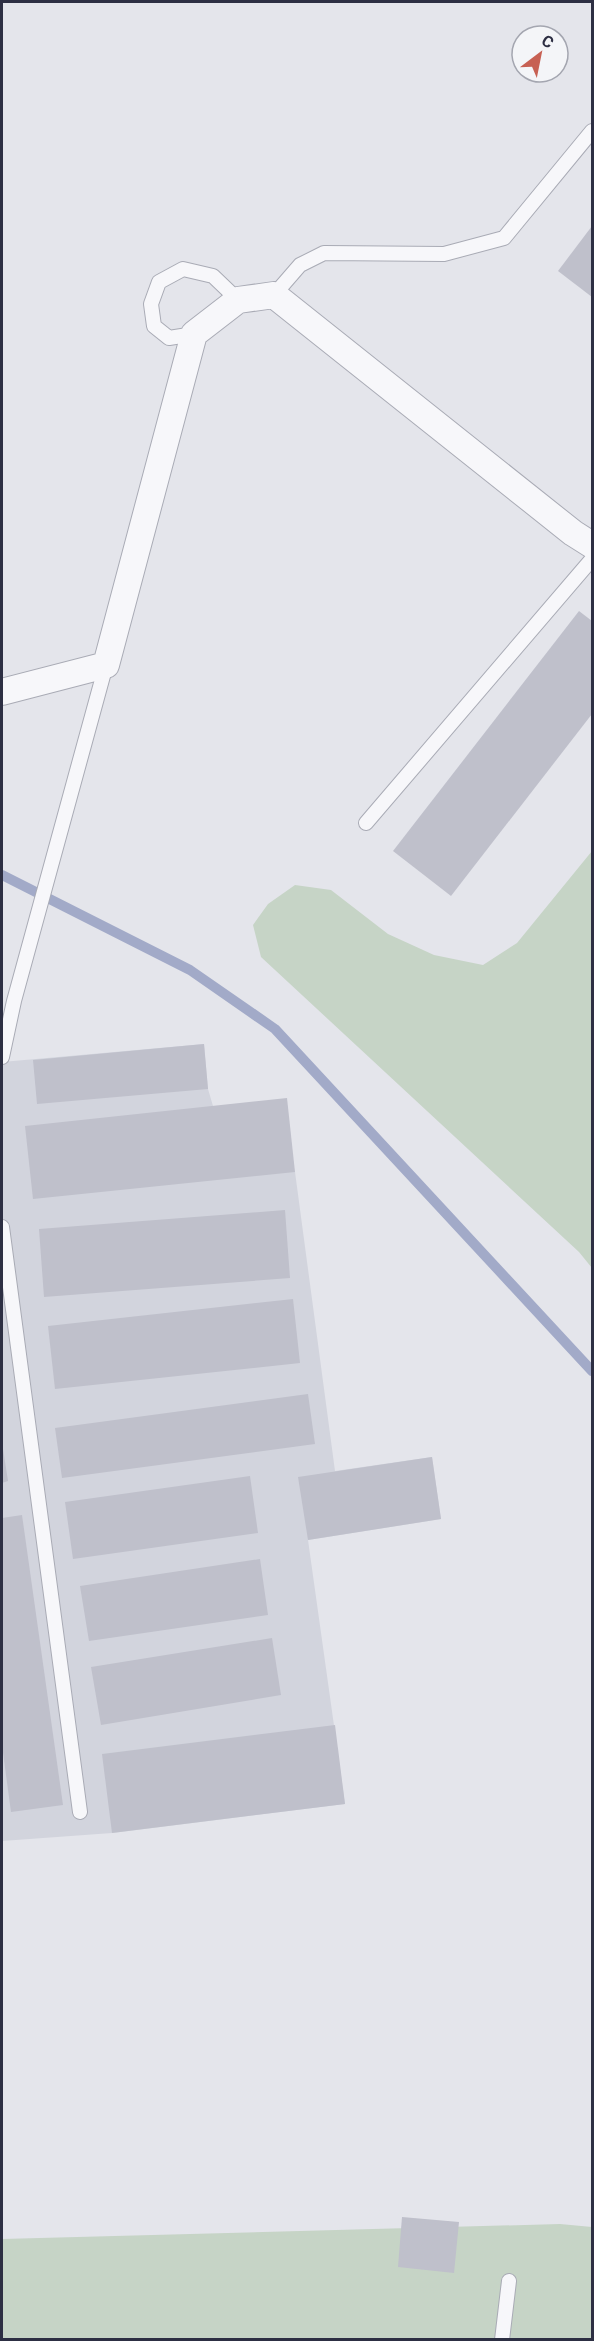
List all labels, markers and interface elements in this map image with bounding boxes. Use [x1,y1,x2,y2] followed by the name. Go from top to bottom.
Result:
[510,24,570,84] north arrow
[538,31,557,53] text: С

